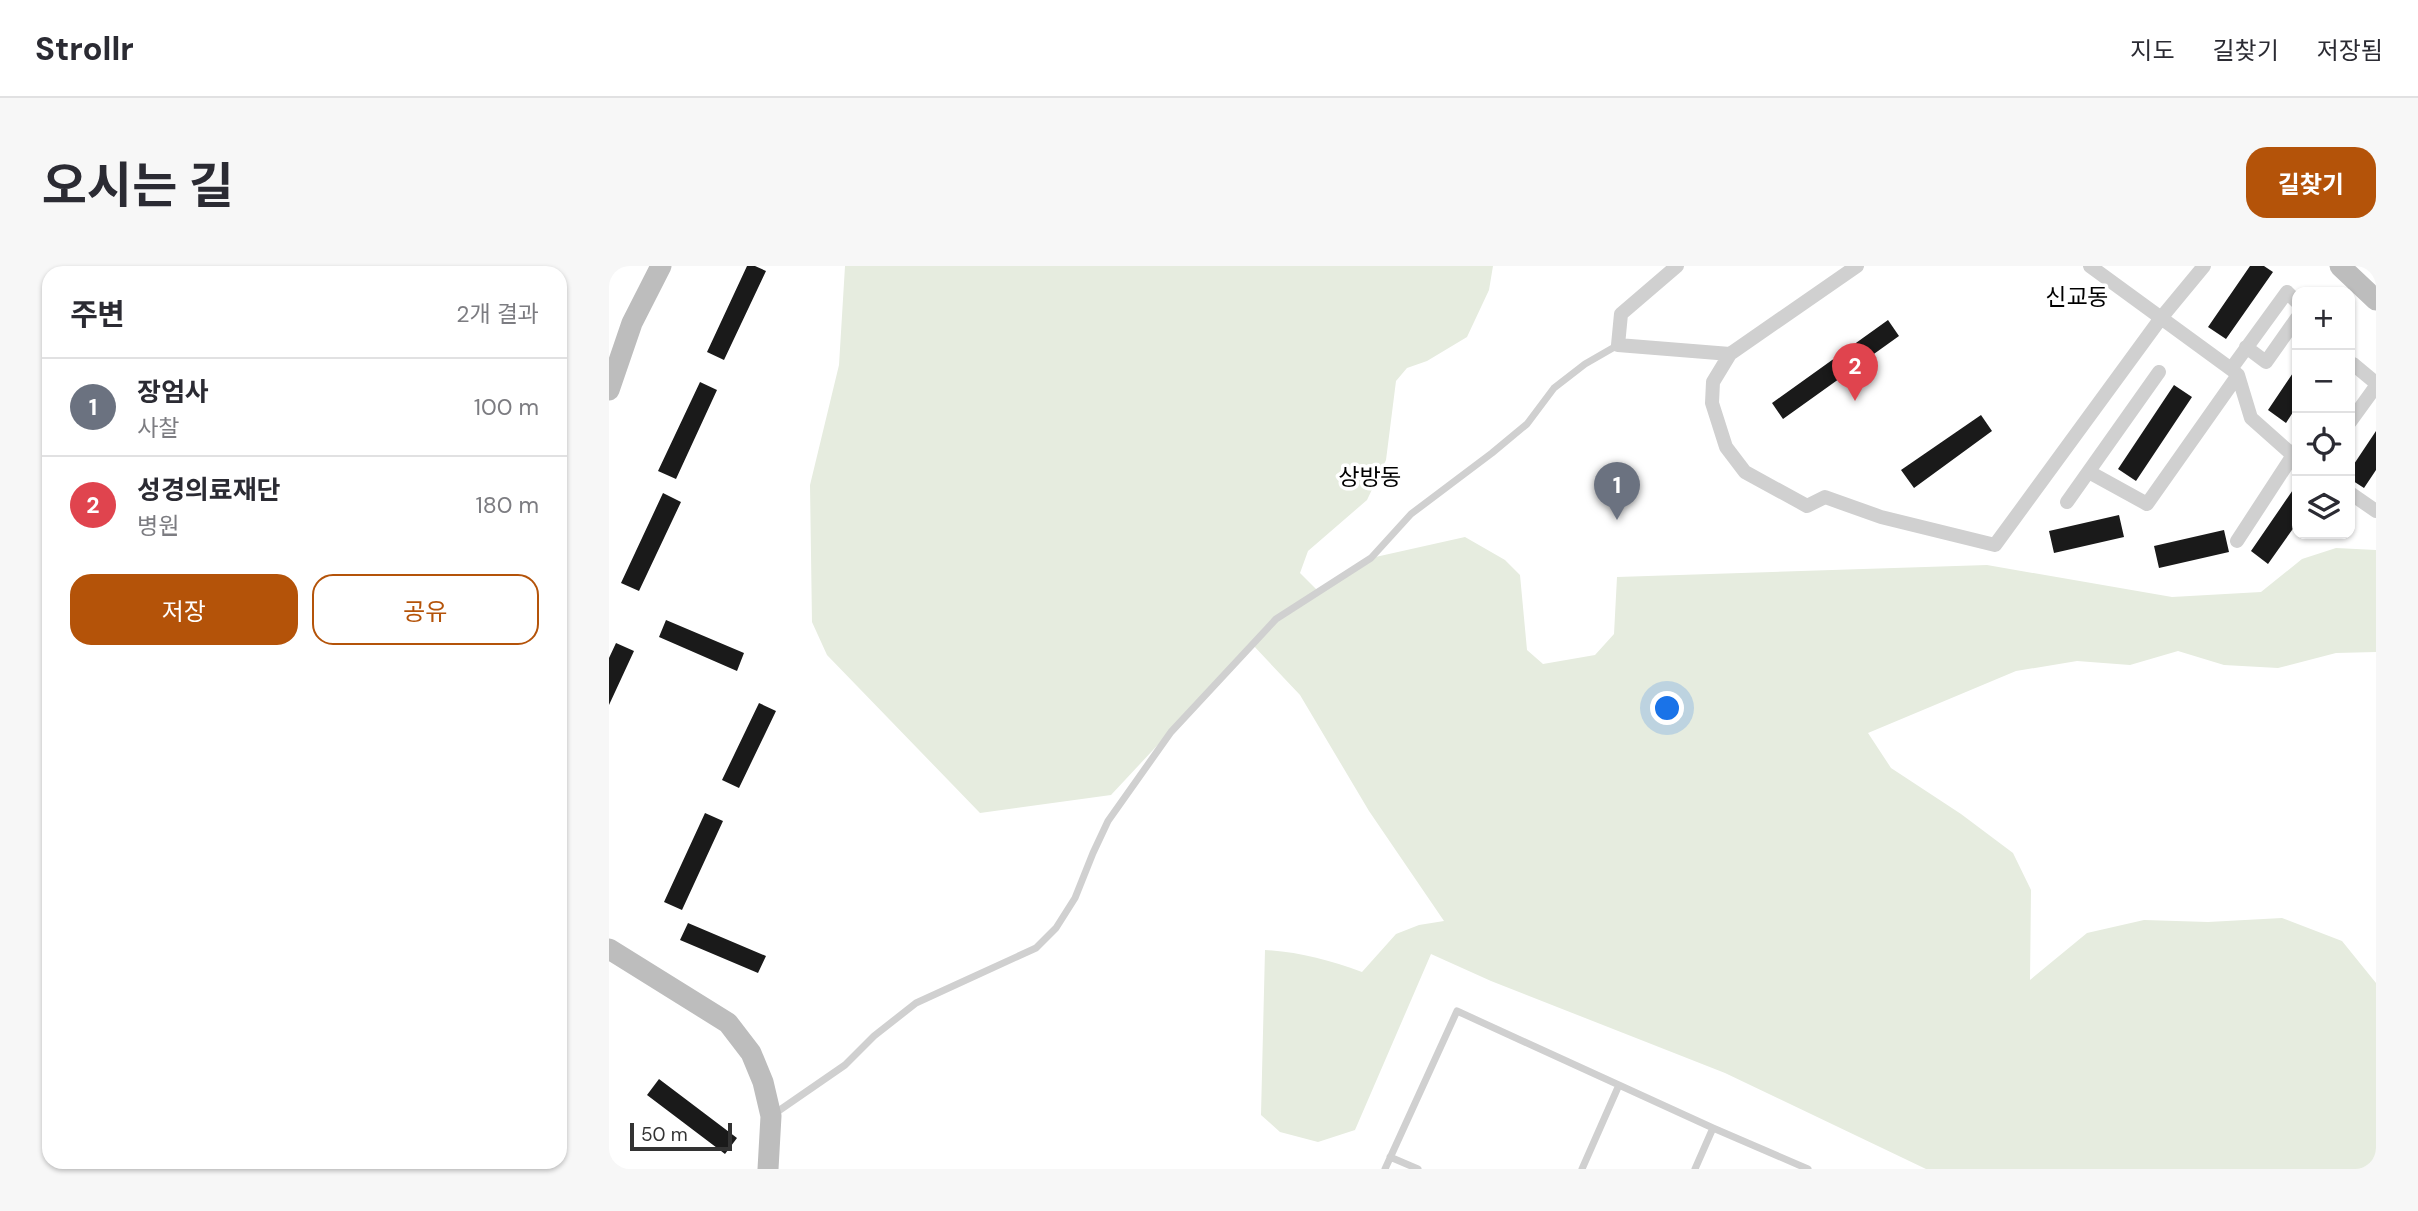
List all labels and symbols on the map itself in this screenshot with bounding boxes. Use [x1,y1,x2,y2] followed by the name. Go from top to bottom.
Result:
[2045,282,2109,312] district label: 신교동
[1832,343,1878,401] pin: 2
[1338,462,1402,492] district label: 상방동
[1594,462,1640,520] pin: 1
[1650,691,1684,725] your location
[630,1120,731,1152] scale bar

